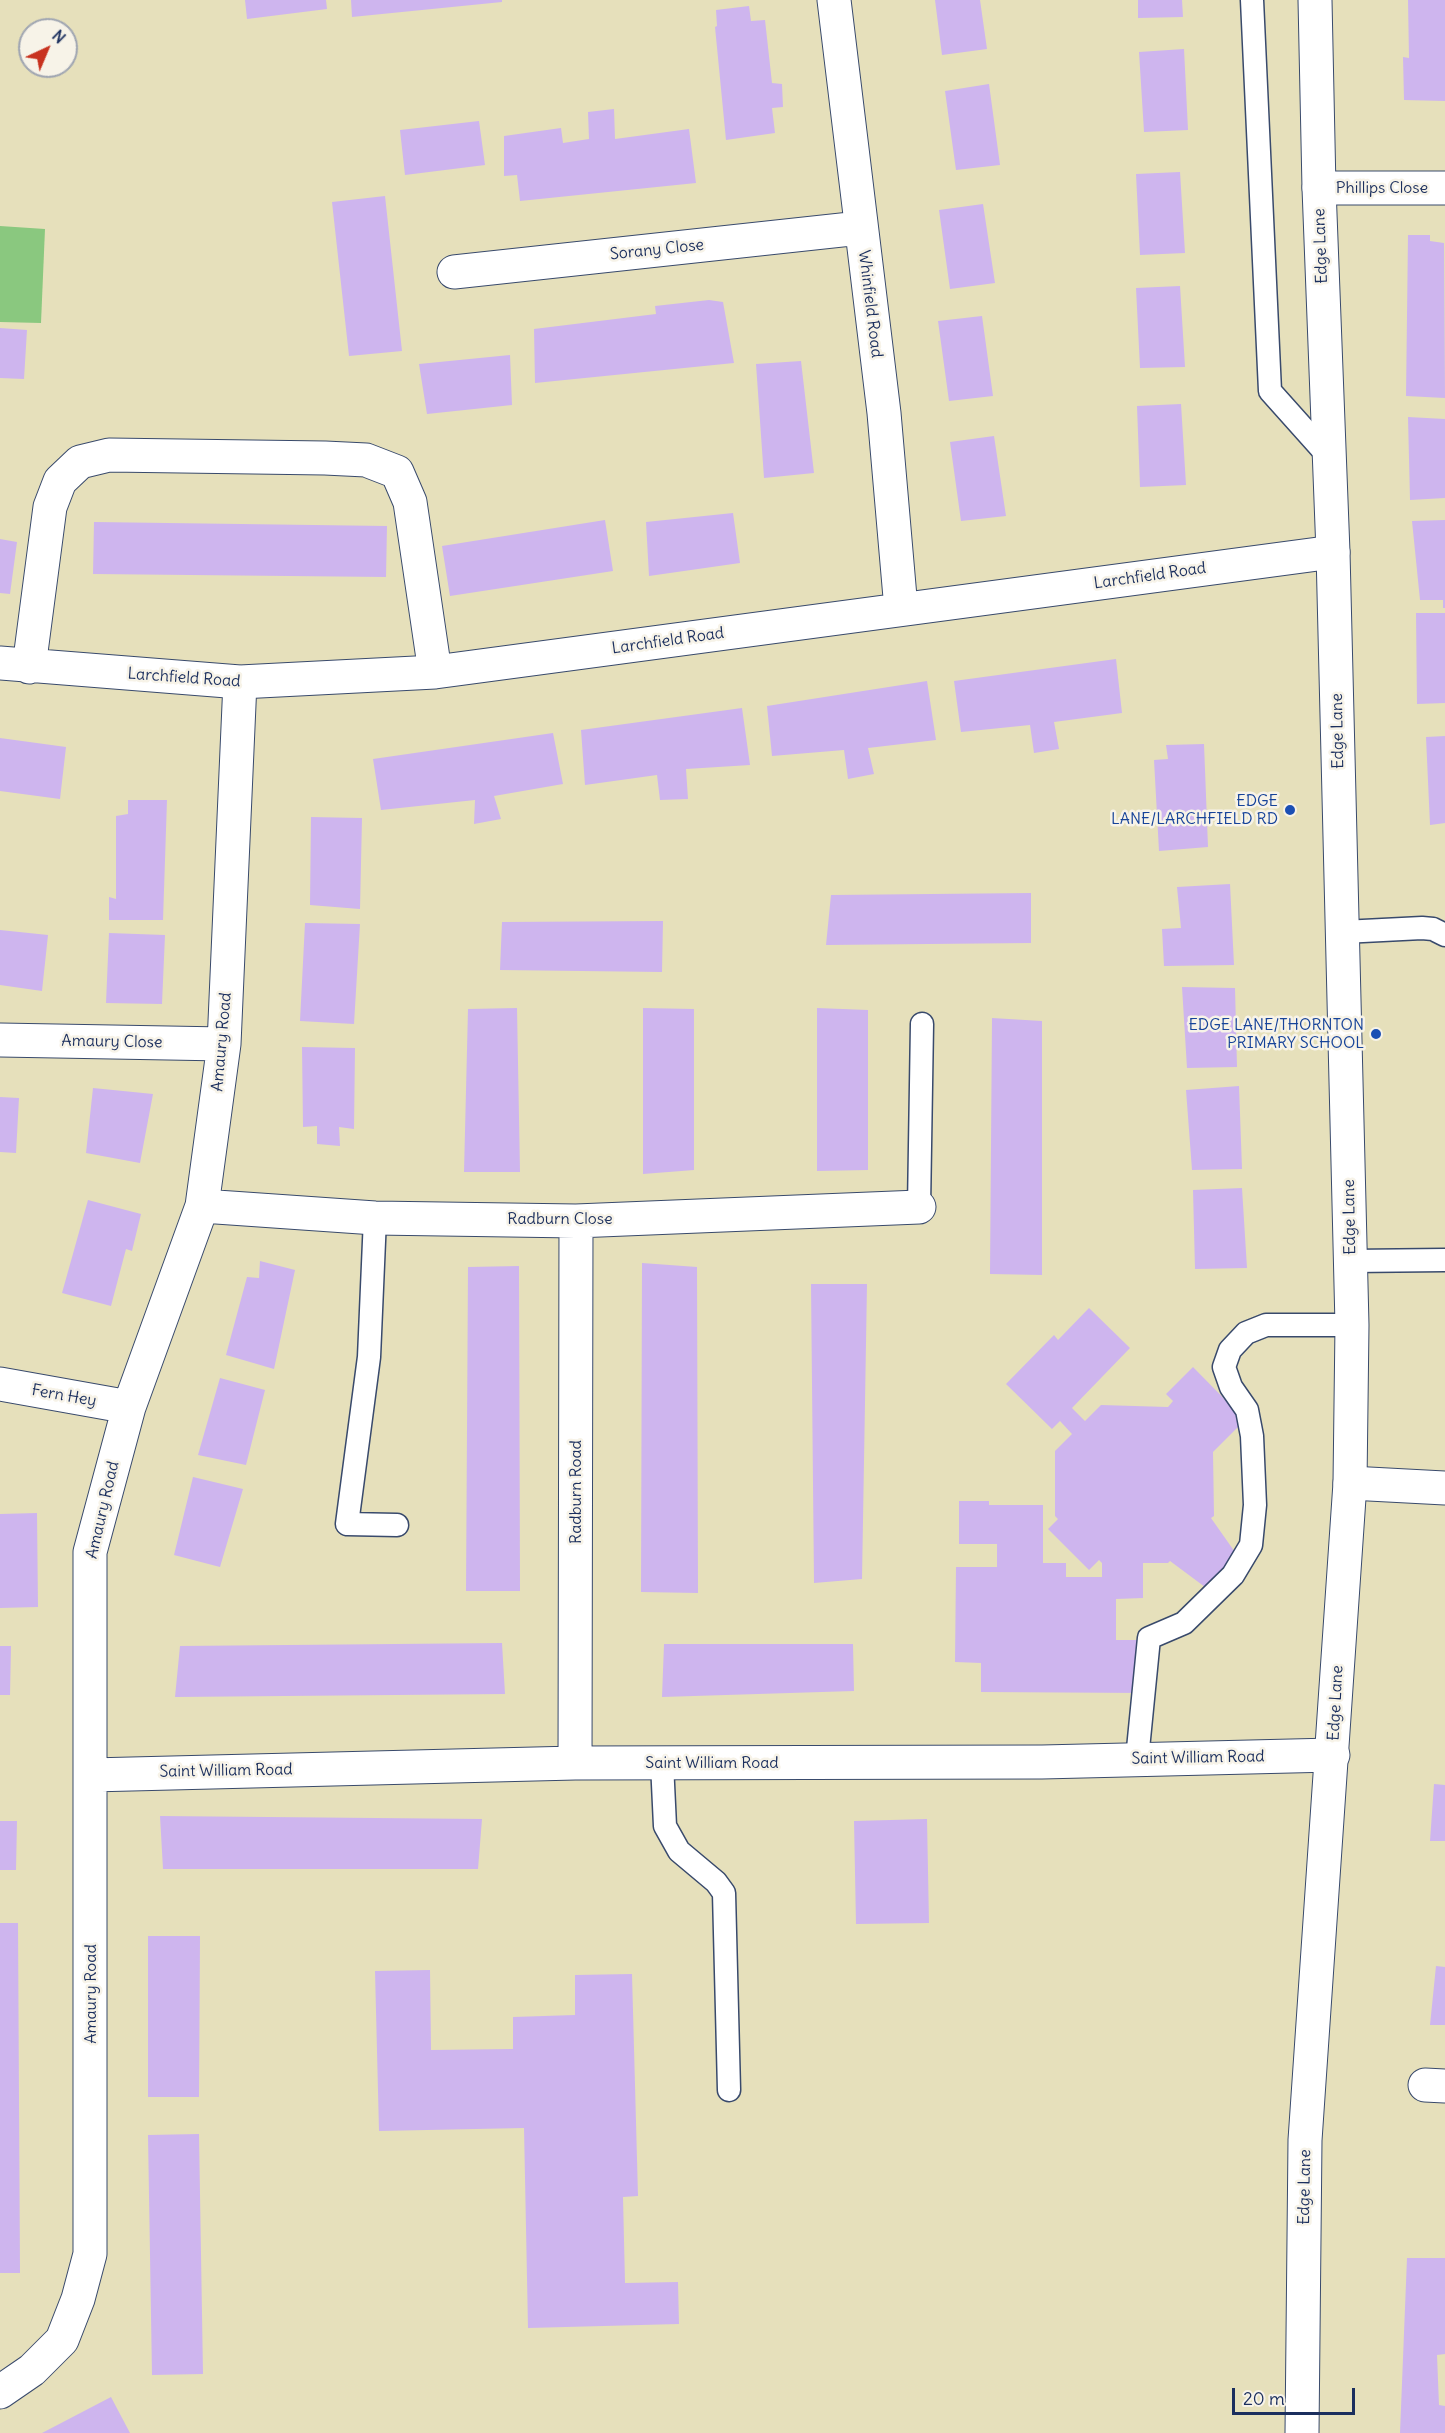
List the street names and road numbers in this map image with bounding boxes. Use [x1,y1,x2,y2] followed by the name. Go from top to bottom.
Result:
[1336,178,1428,198] street label: Phillips Close
[1310,208,1332,284] street label: Edge Lane
[609,236,705,264] street label: Sorany Close
[854,249,886,359] street label: Whinfield Road
[1093,559,1207,593] street label: Larchfield Road
[611,624,725,658] street label: Larchfield Road
[127,664,241,692] street label: Larchfield Road
[1328,693,1348,769] street label: Edge Lane
[208,992,236,1092] street label: Amaury Road
[61,1032,163,1052] street label: Amaury Close
[1340,1179,1360,1255] street label: Edge Lane
[507,1209,613,1229] street label: Radburn Close
[30,1381,98,1411] street label: Fern Hey
[566,1440,586,1544] street label: Radburn Road
[82,1459,124,1561] street label: Amaury Road
[1324,1665,1348,1741] street label: Edge Lane
[1131,1747,1265,1769] street label: Saint William Road
[645,1753,779,1773] street label: Saint William Road
[159,1760,293,1782] street label: Saint William Road
[81,1944,101,2044] street label: Amaury Road
[1295,2149,1315,2225] street label: Edge Lane

